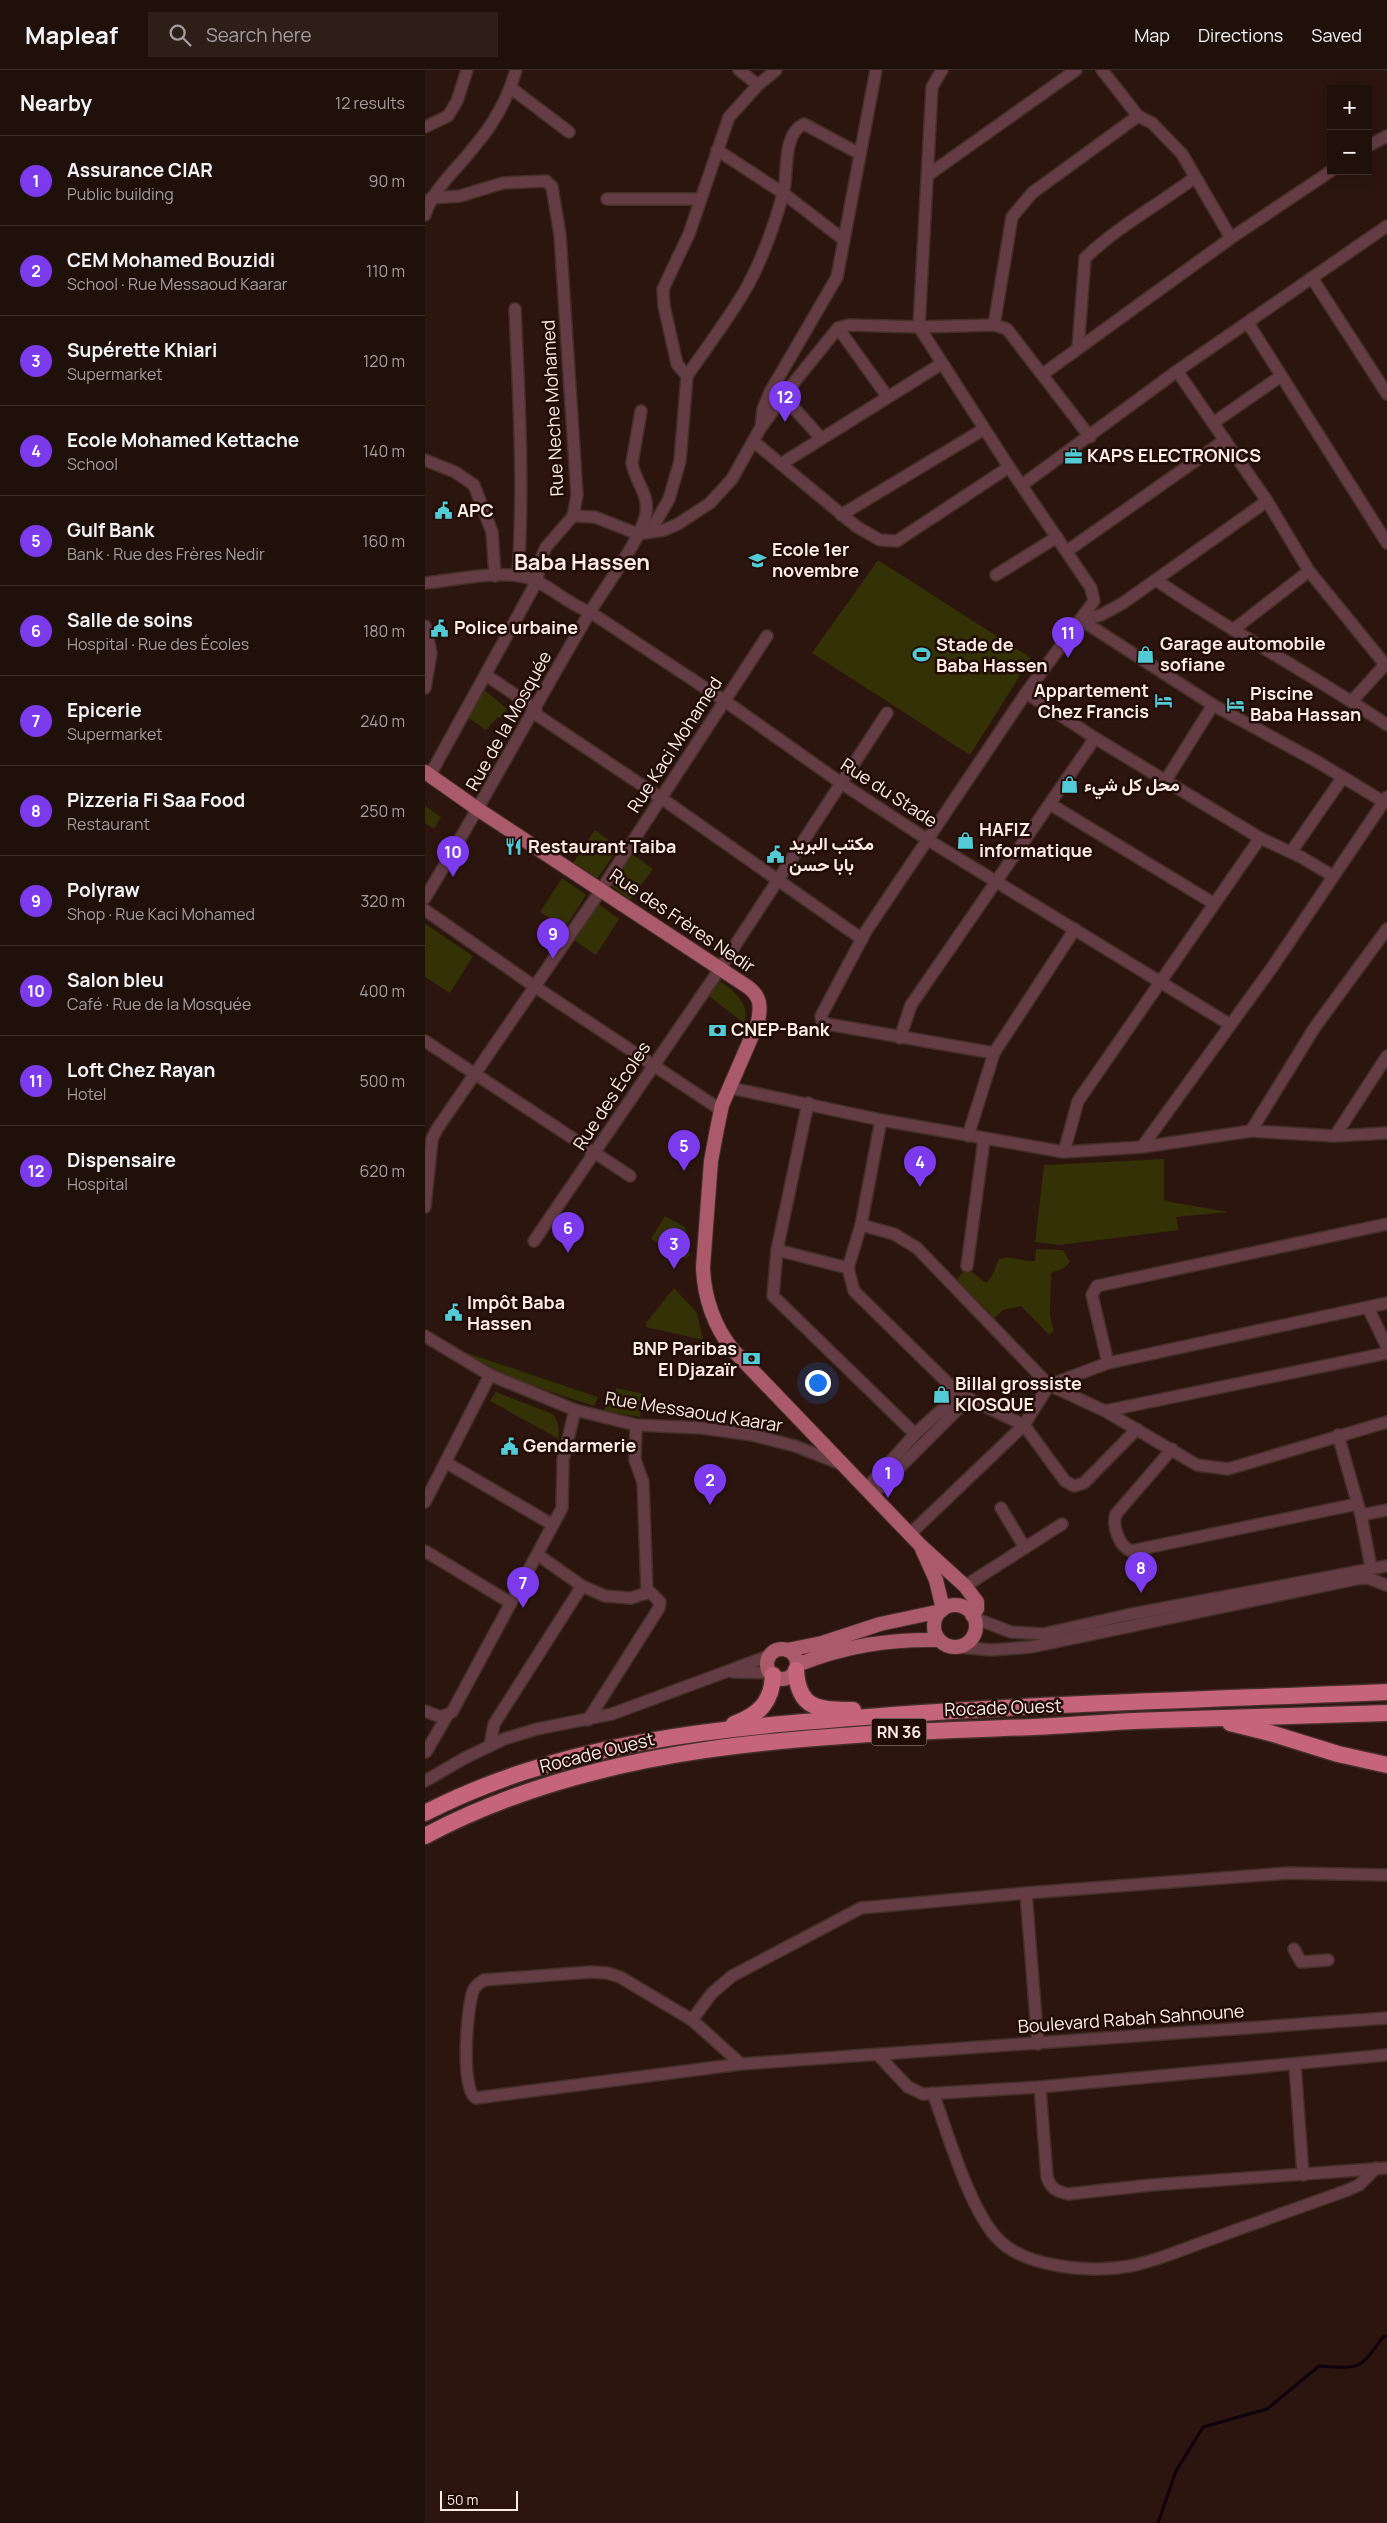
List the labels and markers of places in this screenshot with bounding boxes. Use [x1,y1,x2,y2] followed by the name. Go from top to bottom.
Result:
[769,381,801,422] pin: 12
[1087,443,1261,467] place label: KAPS ELECTRONICS
[1063,446,1083,466] office icon: KAPS ELECTRONICS
[457,498,494,522] place label: APC
[433,501,453,521] public building icon: APC
[772,537,859,582] place label: Ecole 1er novembre
[748,550,768,570] school or university icon: Ecole 1er novembre
[454,615,578,639] place label: Police urbaine
[1052,617,1084,658] pin: 11
[430,618,450,638] public building icon: Police urbaine
[1160,631,1326,676] place label: Garage automobile sofiane
[936,632,1047,677] place label: Stade de Baba Hassen
[1136,644,1156,664] shop icon: Garage automobile sofiane
[912,645,932,665] sports icon: Stade de Baba Hassen
[1034,678,1149,723] place label: Appartement Chez Francis
[1250,681,1361,726] place label: Piscine Baba Hassan
[1153,691,1173,711] hotel icon: Appartement Chez Francis
[1226,694,1246,714] hotel icon: Piscine Baba Hassan
[1084,772,1180,800] place label: محل كل شيء
[1060,775,1080,795] shop icon: محل كل شيء
[979,817,1093,862] place label: HAFIZ informatique
[955,830,975,850] shop icon: HAFIZ informatique
[789,831,874,876] place label: مكتب البريد بابا حسن
[528,834,676,858] place label: Restaurant Taiba
[437,836,469,877] pin: 10
[504,837,524,857] restaurant icon: Restaurant Taiba
[765,844,785,864] public building icon: مكتب البريد بابا حسن
[537,918,569,959] pin: 9
[731,1017,831,1041] place label: CNEP-Bank
[707,1020,727,1040] bank icon: CNEP-Bank
[668,1130,700,1171] pin: 5
[904,1146,936,1187] pin: 4
[552,1212,584,1253] pin: 6
[658,1228,690,1269] pin: 3
[467,1290,565,1335] place label: Impôt Baba Hassen
[443,1303,463,1323] public building icon: Impôt Baba Hassen
[633,1336,737,1381] place label: BNP Paribas El Djazaïr
[741,1349,761,1369] bank icon: BNP Paribas El Djazaïr
[955,1371,1082,1416] place label: Billal grossiste KIOSQUE
[931,1384,951,1404] shop icon: Billal grossiste KIOSQUE
[523,1433,637,1457] place label: Gendarmerie
[499,1436,519,1456] public building icon: Gendarmerie
[872,1457,904,1498] pin: 1
[694,1464,726,1505] pin: 2
[1125,1552,1157,1593] pin: 8
[507,1567,539,1608] pin: 7

